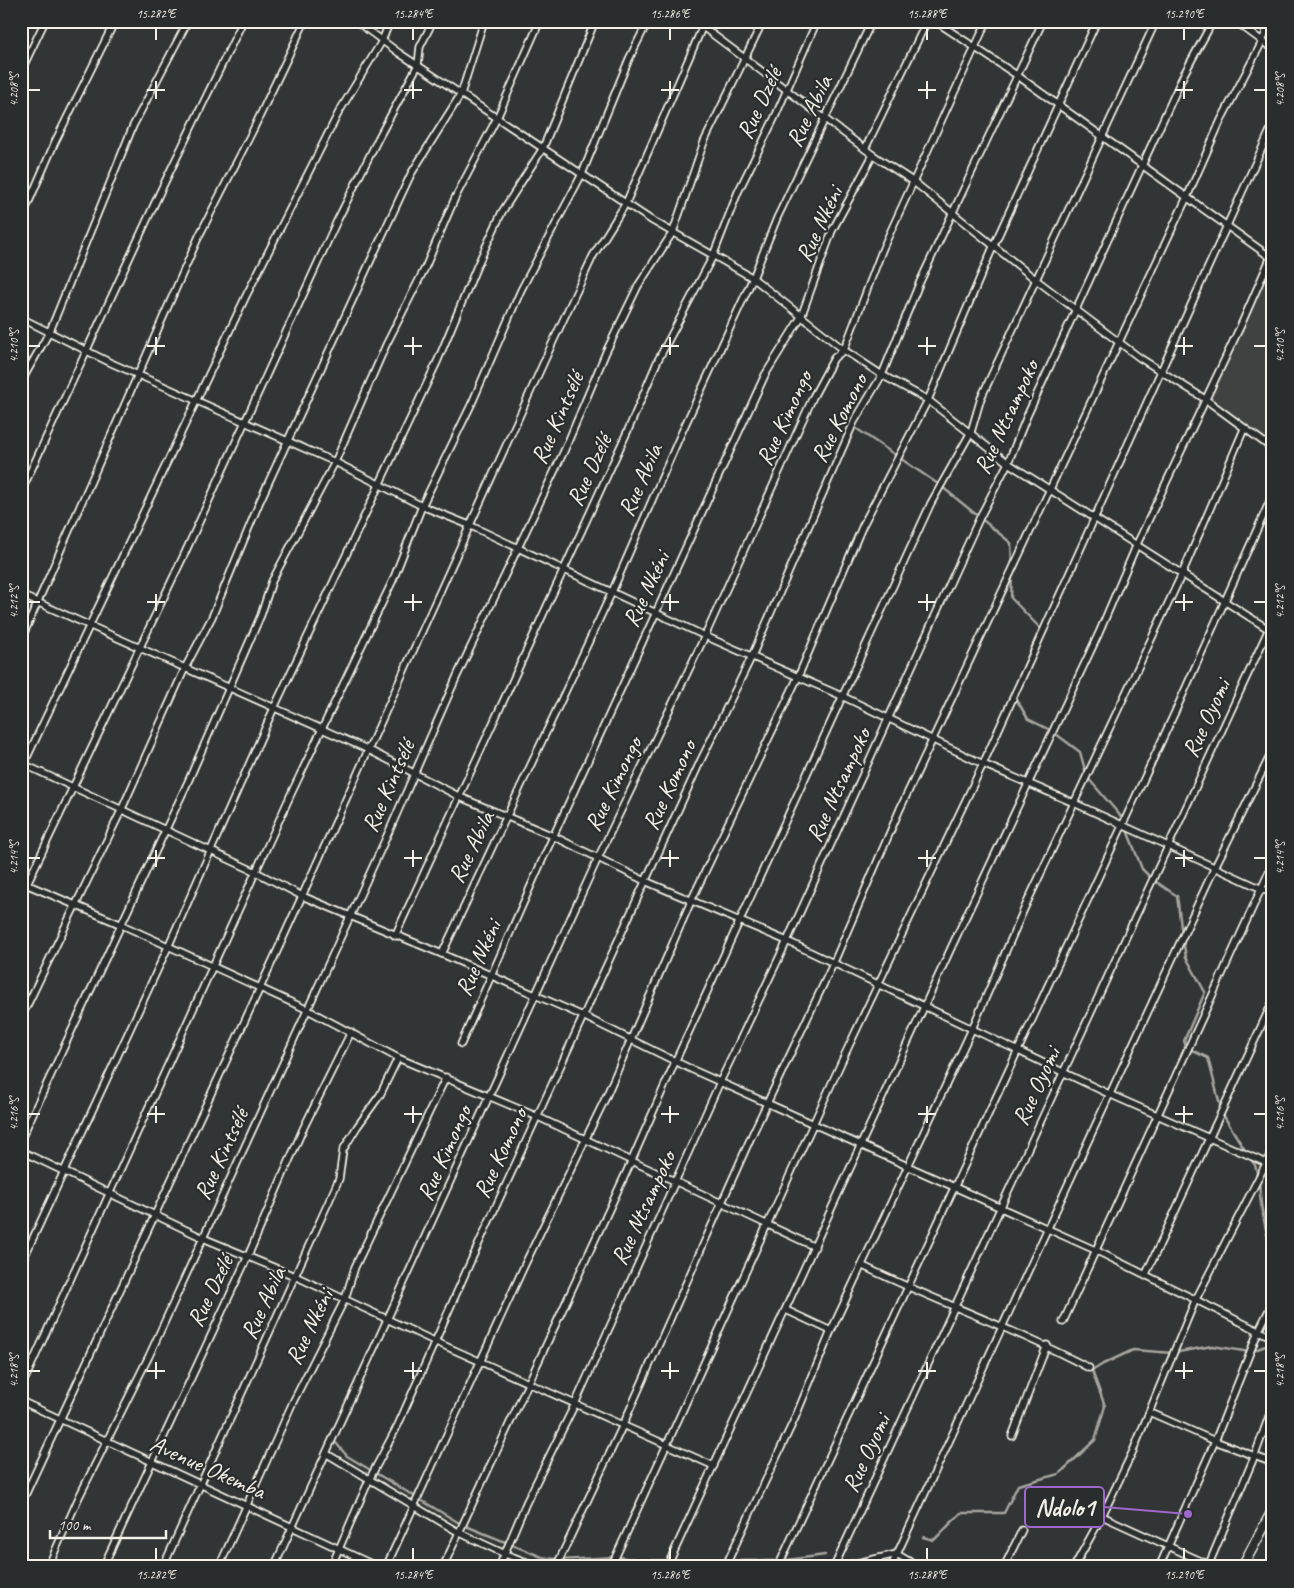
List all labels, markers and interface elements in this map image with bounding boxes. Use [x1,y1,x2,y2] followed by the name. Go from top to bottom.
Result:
[136,6,177,22] text: 15.282°E
[393,6,434,22] text: 15.284°E
[650,6,691,22] text: 15.286°E
[907,6,948,22] text: 15.288°E
[1164,6,1205,22] text: 15.290°E
[729,59,790,144] street label: Rue Dzélé
[779,69,840,152] street label: Rue Abila
[6,71,22,107] text: 4.208°S
[1272,71,1288,107] text: 4.208°S
[788,179,851,267] street label: Rue Nkéni
[6,327,22,363] text: 4.210°S
[1272,327,1288,363] text: 4.210°S
[967,353,1047,479] street label: Rue Ntsampoko
[523,363,592,469] street label: Rue Kintsélé
[749,364,820,470] street label: Rue Kimongo
[804,366,875,468] street label: Rue Komono
[559,426,620,511] street label: Rue Dzélé
[611,438,670,521] street label: Rue Abila
[615,544,678,632] street label: Rue Nkéni
[6,583,22,619] text: 4.212°S
[1272,583,1288,619] text: 4.212°S
[1175,672,1238,762] street label: Rue Oyomi
[799,721,879,847] street label: Rue Ntsampoko
[577,730,650,836] street label: Rue Kimongo
[354,731,423,837] street label: Rue Kintsélé
[635,733,704,835] street label: Rue Komono
[441,805,502,888] street label: Rue Abila
[6,839,22,875] text: 4.214°S
[1272,839,1288,875] text: 4.214°S
[448,913,509,1001] street label: Rue Nkéni
[1005,1040,1068,1130] street label: Rue Oyomi
[6,1095,22,1131] text: 4.216°S
[1272,1095,1288,1131] text: 4.216°S
[410,1098,479,1205] street label: Rue Kimongo
[187,1100,257,1205] street label: Rue Kintsélé
[466,1101,535,1203] street label: Rue Komono
[604,1144,684,1270] street label: Rue Ntsampoko
[180,1247,242,1332] street label: Rue Dzélé
[233,1261,293,1344] street label: Rue Abila
[278,1282,341,1370] street label: Rue Nkéni
[6,1352,22,1388] text: 4.218°S
[1272,1352,1288,1388] text: 4.218°S
[835,1407,898,1497] street label: Rue Oyomi
[146,1428,272,1506] street label: Avenue Okemba
[1025,1487,1104,1527] callout: Ndolo1
[1035,1492,1097,1524] text: Ndolo1
[50,1508,166,1540] scale bar
[58,1516,92,1535] text: 100 m
[136,1567,177,1583] text: 15.282°E
[393,1567,434,1583] text: 15.284°E
[650,1567,691,1583] text: 15.286°E
[907,1567,948,1583] text: 15.288°E
[1164,1567,1205,1583] text: 15.290°E

